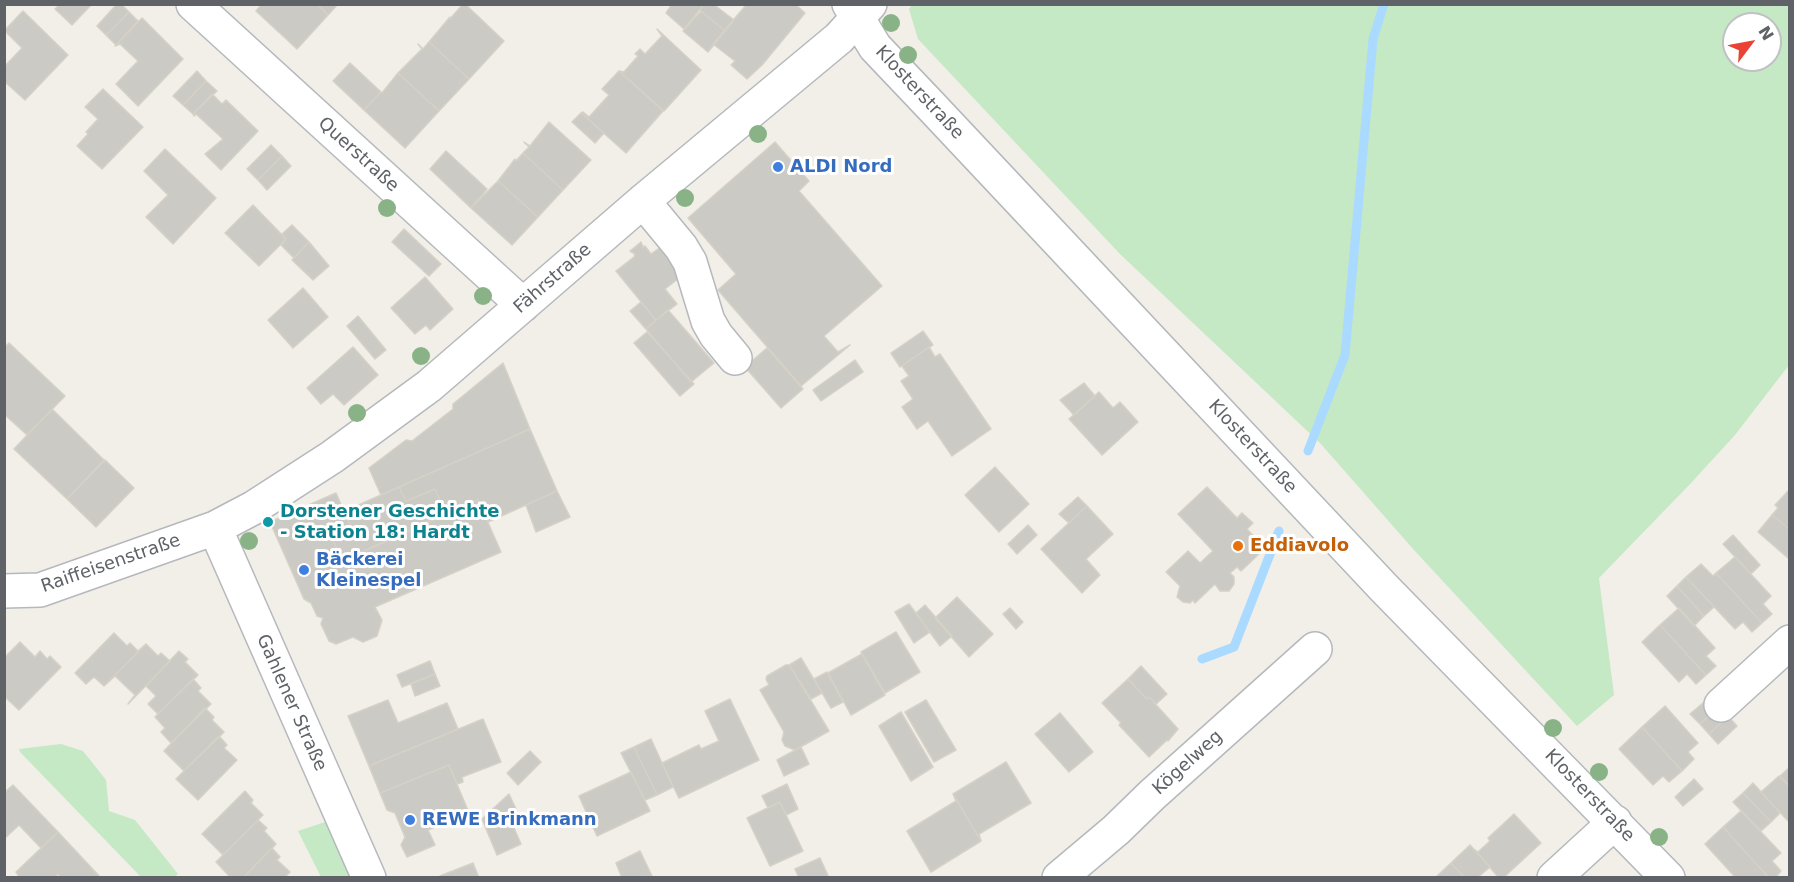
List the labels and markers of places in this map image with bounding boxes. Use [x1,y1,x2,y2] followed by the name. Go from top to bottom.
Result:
[790,156,892,178] place label: ALDI Nord
[771,160,785,174] marker: ALDI Nord
[280,501,500,544] place label: Dorstener Geschichte - Station 18: Hardt
[261,515,275,529] marker: Dorstener Geschichte - Station 18: Hardt
[1250,535,1349,557] place label: Eddiavolo
[1231,539,1245,553] marker: Eddiavolo
[316,549,421,592] place label: Bäckerei Kleinespel
[297,563,311,577] marker: Bäckerei Kleinespel
[422,809,597,831] place label: REWE Brinkmann
[403,813,417,827] marker: REWE Brinkmann

